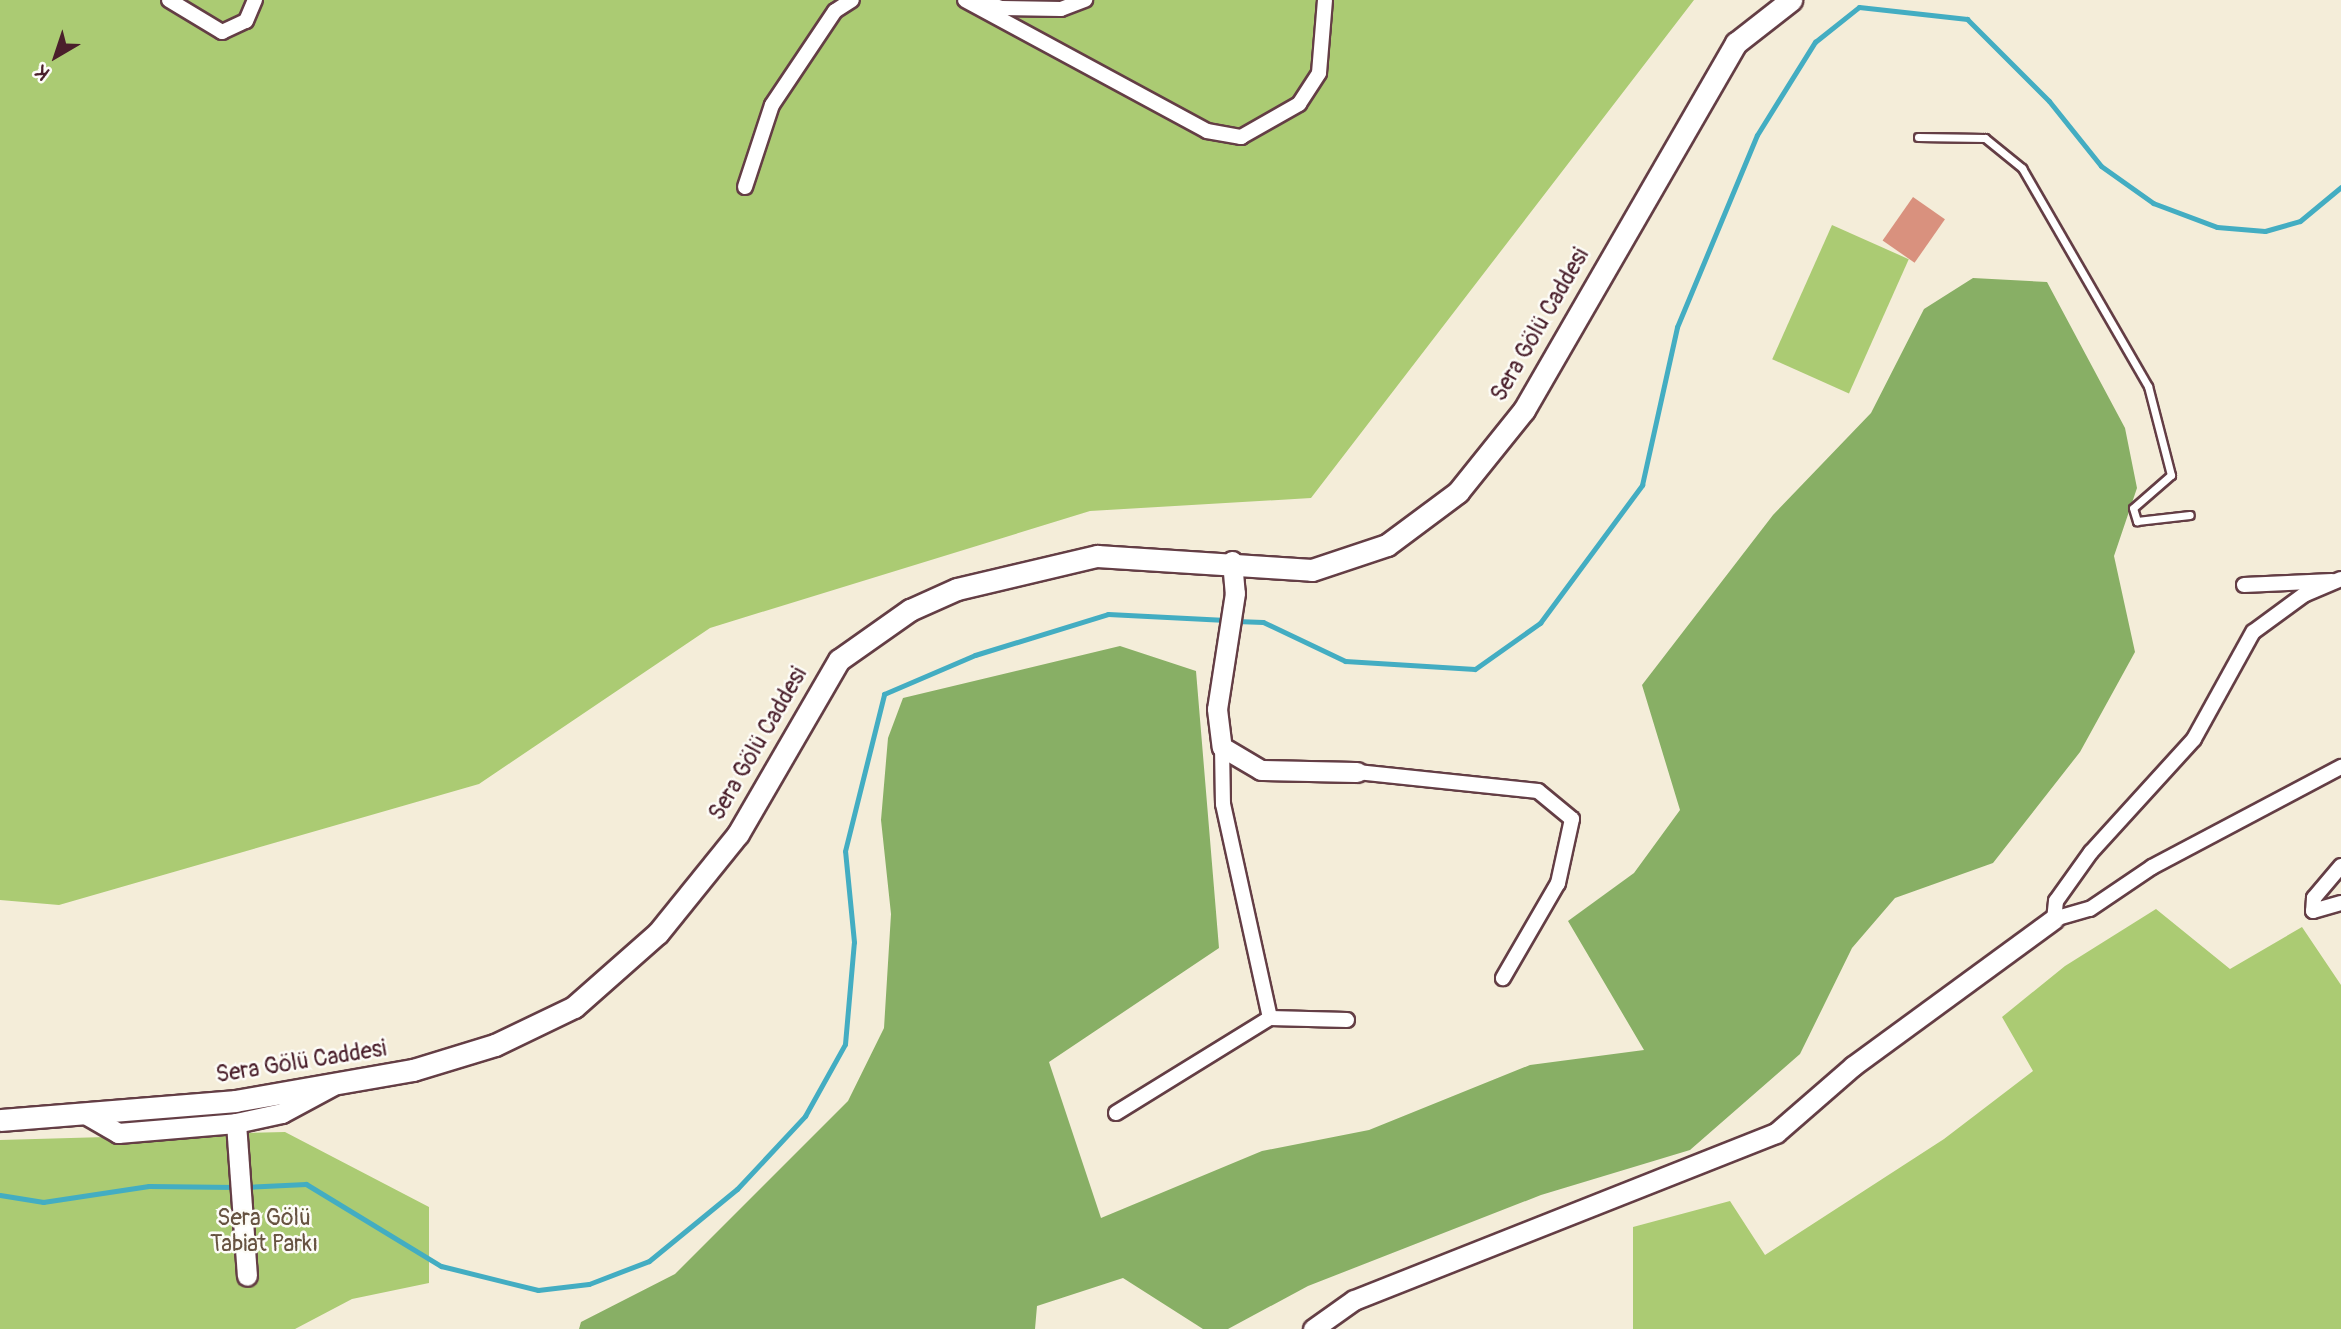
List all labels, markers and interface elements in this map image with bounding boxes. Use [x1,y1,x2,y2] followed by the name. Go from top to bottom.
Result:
[21,21,91,91] north arrow
[31,59,55,85] text: K
[1485,244,1595,406] street label: Sera Gölü Caddesi
[703,663,813,825] street label: Sera Gölü Caddesi
[214,1035,388,1089] street label: Sera Gölü Caddesi
[210,1204,318,1258] park label: Sera Gölü Tabiat Parkı

